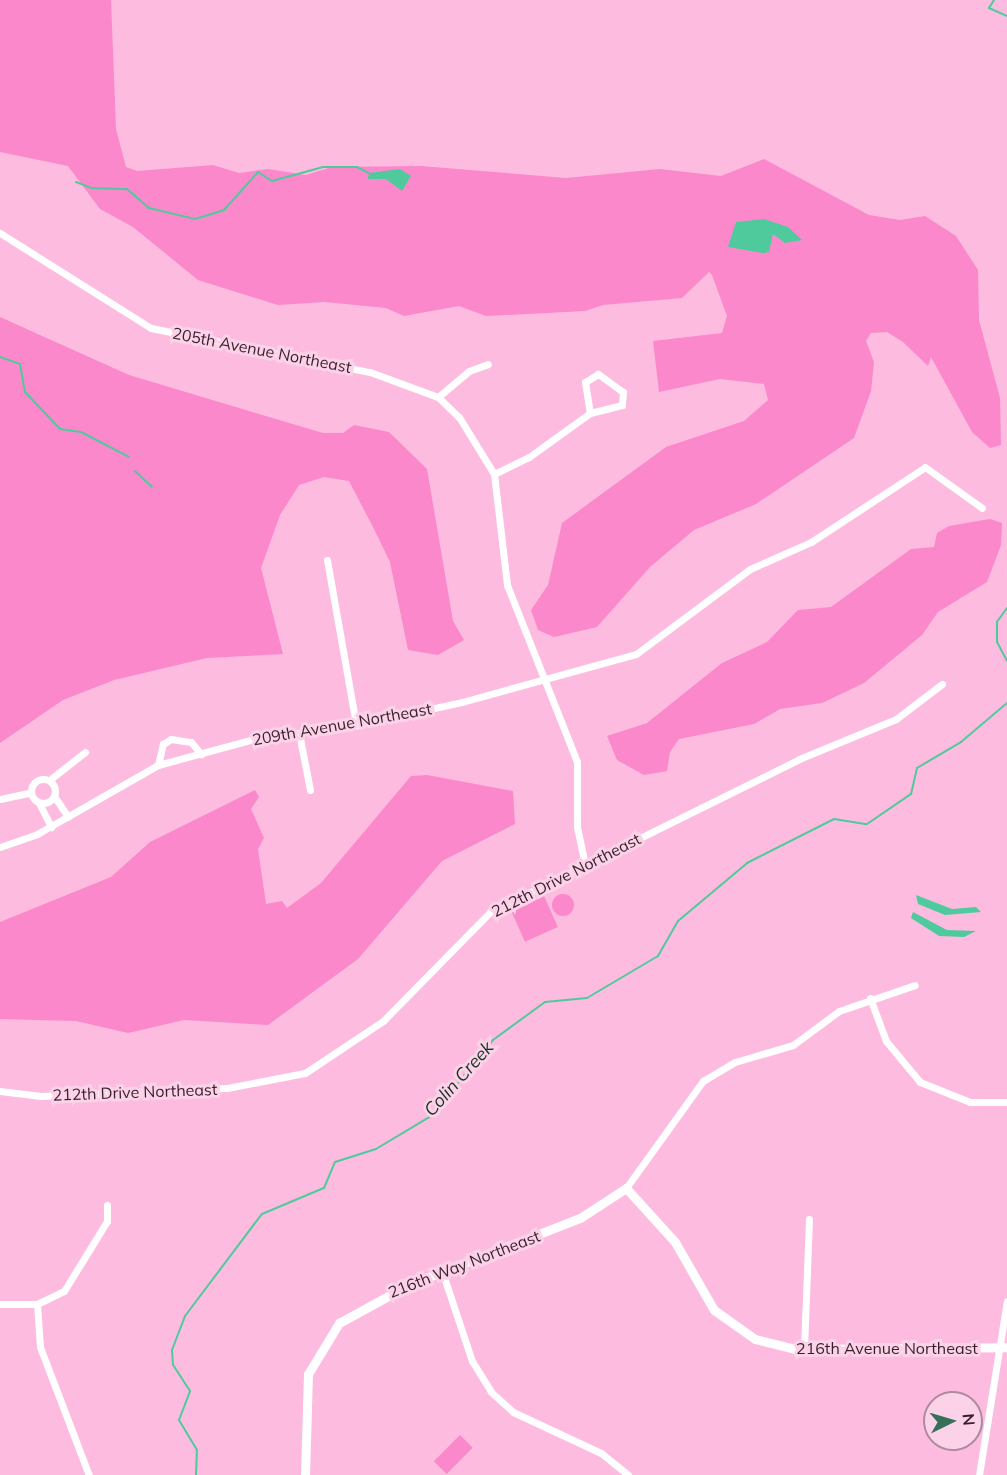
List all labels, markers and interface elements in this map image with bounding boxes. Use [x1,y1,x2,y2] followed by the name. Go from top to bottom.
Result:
[171,323,353,377] street label: 205th Avenue Northeast
[251,699,433,749] street label: 209th Avenue Northeast
[488,829,644,921] street label: 212th Drive Northeast
[420,1037,498,1121] water label: Colin Creek
[52,1080,218,1104] street label: 212th Drive Northeast
[385,1226,543,1302] street label: 216th Way Northeast
[796,1338,978,1358] street label: 216th Avenue Northeast
[923,1391,983,1451] north arrow
[958,1413,979,1427] text: N

